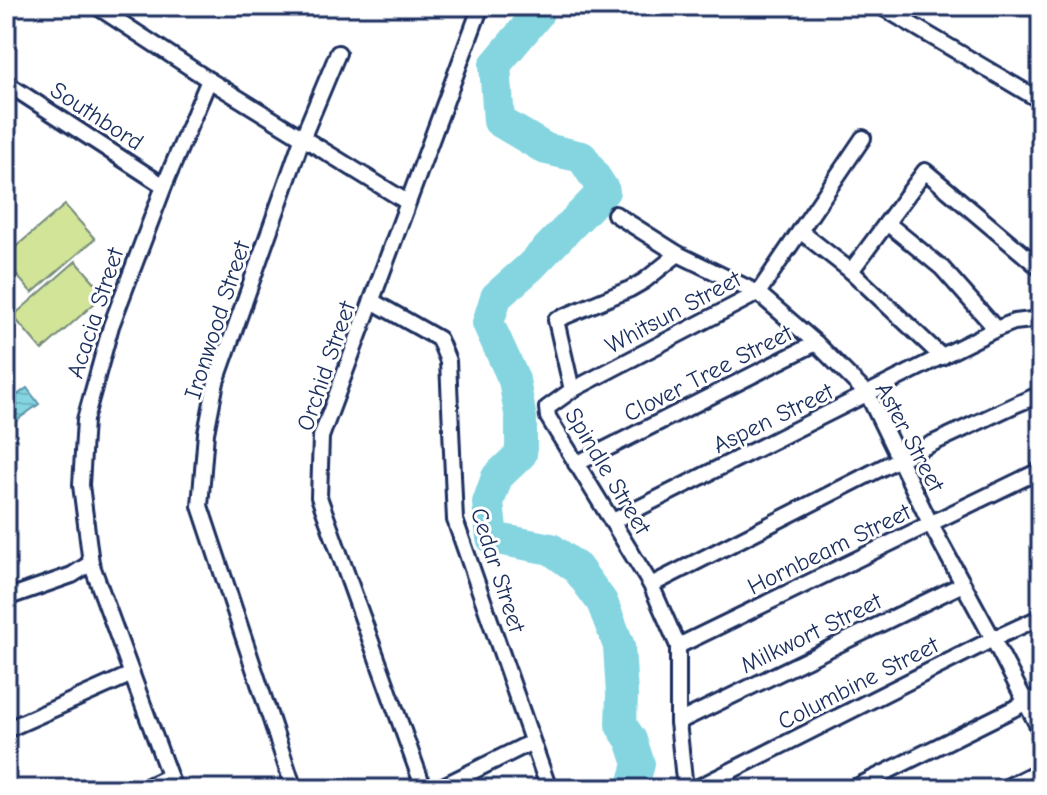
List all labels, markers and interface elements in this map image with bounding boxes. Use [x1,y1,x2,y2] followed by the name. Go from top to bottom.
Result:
[45,76,149,156] street label: Southbord
[178,236,256,403] street label: Ironwood Street
[61,243,130,382] street label: Acacia Street
[600,264,747,359] street label: Whitsun Street
[291,297,362,434] street label: Orchid Street
[619,318,798,428] street label: Clover Tree Street
[708,376,839,459] street label: Aspen Street
[870,378,951,497] street label: Aster Street
[559,403,657,540] street label: Spindle Street
[743,497,916,601] street label: Hornbeam Street
[465,504,532,637] street label: Cedar Street
[736,586,887,679] street label: Milkwort Street
[773,630,944,736] street label: Columbine Street

